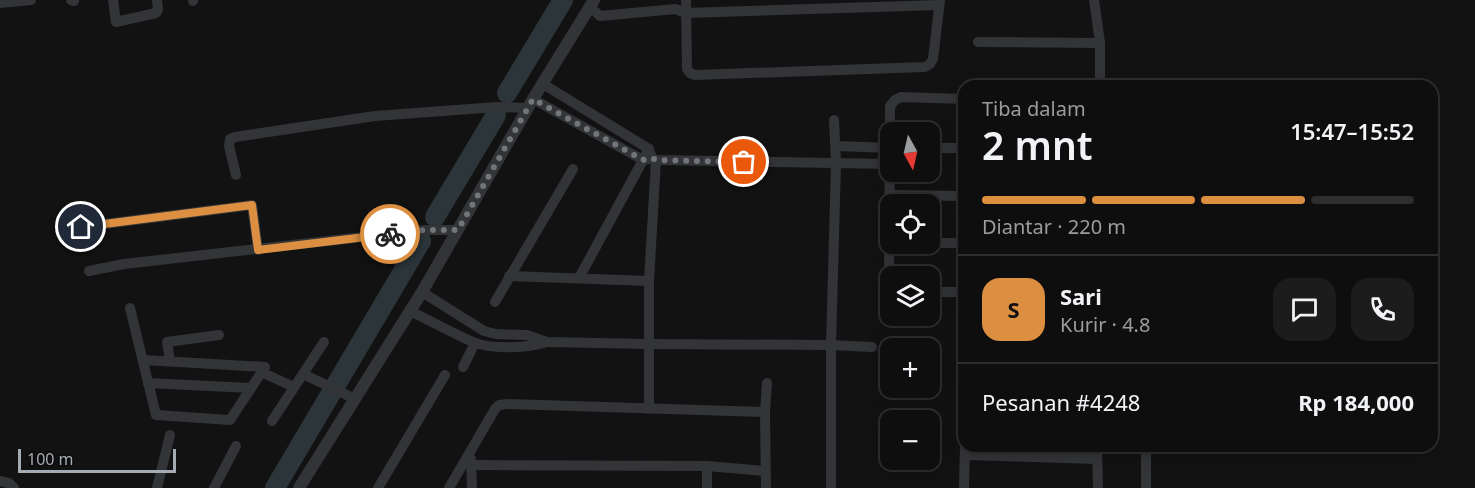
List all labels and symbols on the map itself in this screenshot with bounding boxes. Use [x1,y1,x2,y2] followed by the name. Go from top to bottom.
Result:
[880,122,940,182] north arrow
[718,136,769,187] pin
[55,201,106,252] pin
[360,204,420,264] courier
[18,446,176,474] scale bar

